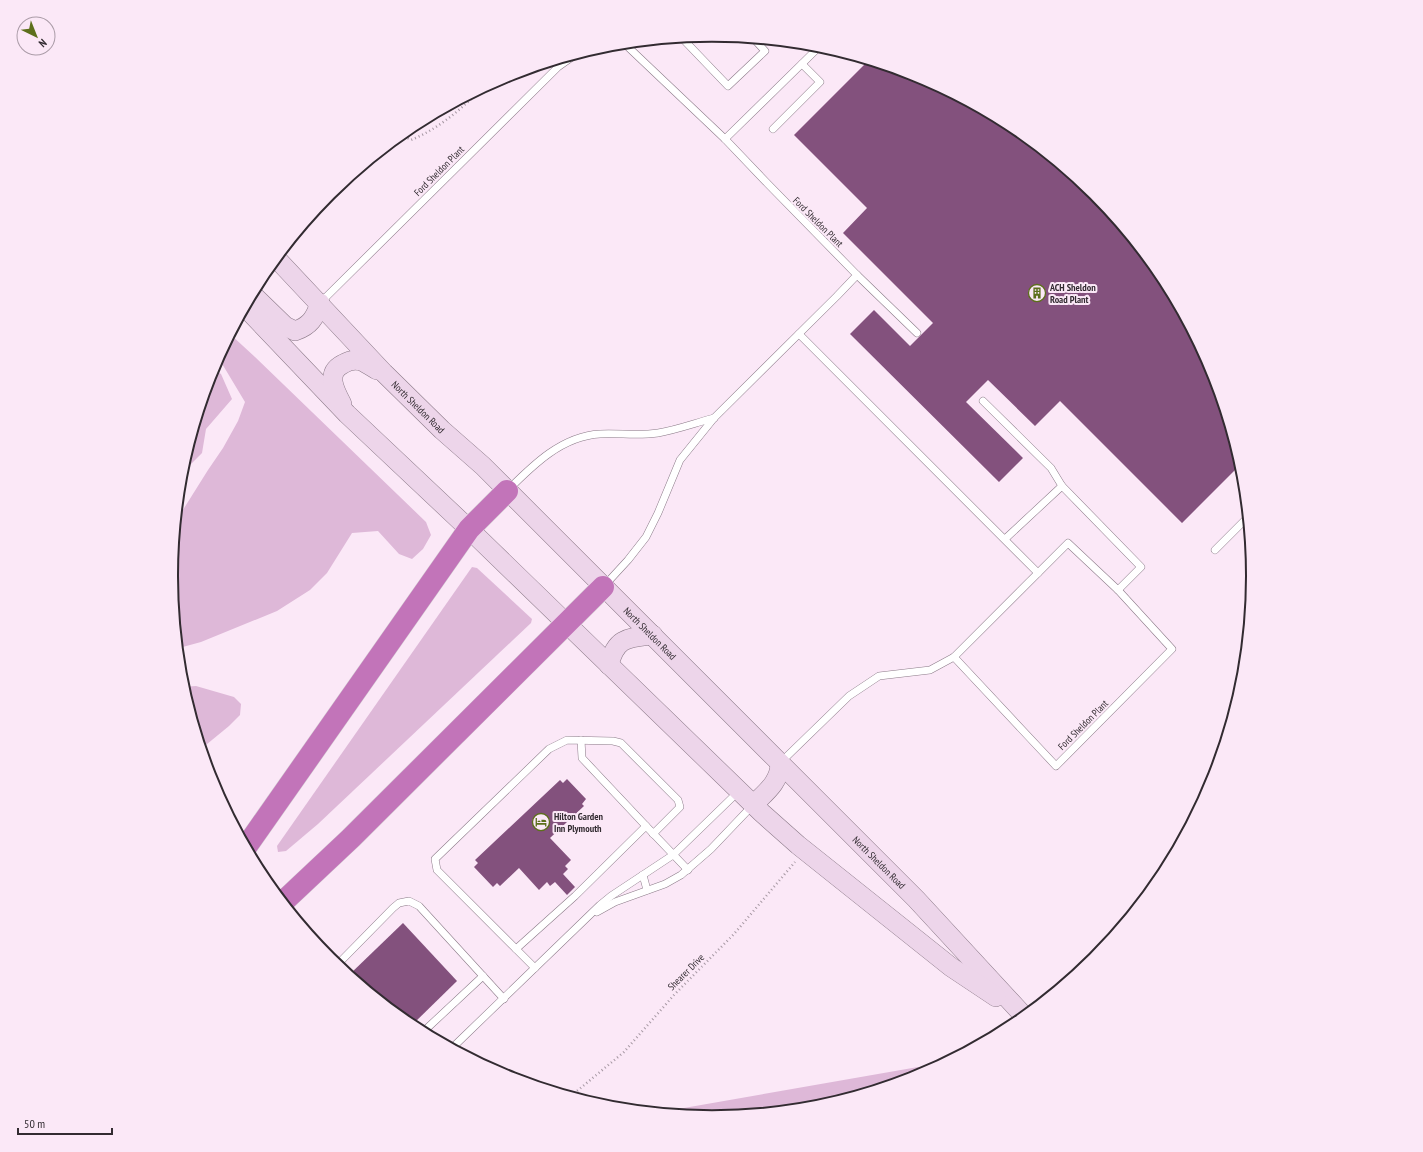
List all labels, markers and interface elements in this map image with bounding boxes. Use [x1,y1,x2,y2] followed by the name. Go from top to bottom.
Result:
[16,16,56,56] north arrow
[36,36,50,50] text: N
[411,143,467,199] street label: Ford Sheldon Plant
[790,194,846,250] street label: Ford Sheldon Plant
[1049,281,1096,306] place label: ACH Sheldon Road Plant
[1027,283,1047,303] building icon: ACH Sheldon Road Plant
[389,378,448,436] street label: North Sheldon Road
[621,604,679,662] street label: North Sheldon Road
[1055,697,1111,753] street label: Ford Sheldon Plant
[554,810,604,835] place label: Hilton Garden Inn Plymouth
[531,812,551,832] hotel icon: Hilton Garden Inn Plymouth
[850,833,908,891] street label: North Sheldon Road
[665,951,707,993] street label: Shearer Drive
[18,1110,112,1136] scale bar
[24,1116,45,1131] text: 50 m

